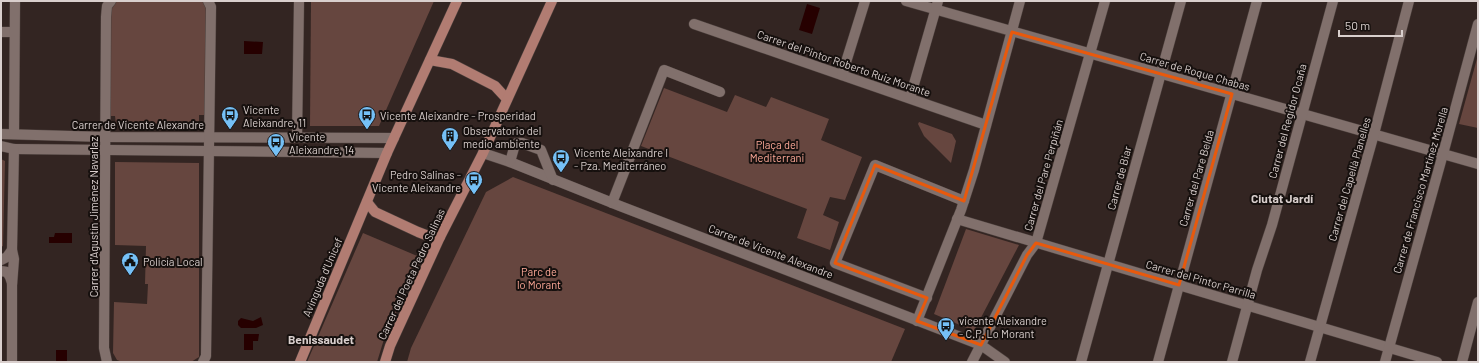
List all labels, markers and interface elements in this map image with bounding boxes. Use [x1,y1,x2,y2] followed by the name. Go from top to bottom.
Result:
[1339,12,1402,38] scale bar
[1345,18,1370,32] text: 50 m
[756,27,932,99] street label: Carrer del Pintor Roberto Ruiz Morante
[1138,49,1252,93] street label: Carrer de Roque Chabas
[1265,62,1309,180] street label: Carrer del Regidor Ocaña
[243,103,306,129] place label: Vicente Aleixandre, 11
[220,105,240,130] bus stop icon: Vicente Aleixandre, 11
[357,105,377,130] bus stop icon: Vicente Aleixandre - Prosperidad
[1390,105,1450,275] street label: Carrer de Francisco Martínez Morella
[380,109,536,122] place label: Vicente Aleixandre - Prosperidad
[1325,116,1373,242] street label: Carrer del Capellà Planelles
[72,118,204,131] street label: Carrer de Vicente Alexandre
[1021,118,1065,232] street label: Carrer del Pare Perpiñán
[463,124,541,150] place label: Observatorio del medio ambiente
[440,126,460,151] building icon: Observatorio del medio ambiente
[1176,128,1216,228] street label: Carrer del Pare Belda
[289,130,354,156] place label: Vicente Aleixandre, 14
[266,132,286,157] bus stop icon: Vicente Aleixandre, 14
[87,137,100,297] street label: Carrer d'Agustín Jiménez Navarlaz
[750,138,804,164] park label: Plaça del Mediterrani
[1104,145,1134,211] street label: Carrer de Biar
[574,146,668,172] place label: Vicente Aleixandre I - Pza. Mediterráneo
[551,148,571,173] bus stop icon: Vicente Aleixandre I - Pza. Mediterráneo
[372,168,461,194] place label: Pedro Salinas - Vicente Aleixandre
[464,170,484,195] bus stop icon: Pedro Salinas - Vicente Aleixandre
[1251,191,1313,205] district label: Ciutat Jardí
[375,206,447,342] street label: Carrer del Poeta Pedro Salinas
[707,221,835,281] street label: Carrer de Vicente Alexandre
[299,235,345,319] street label: Avinguda d'Unicef
[120,251,140,276] public building icon: Policía Local
[143,255,203,268] place label: Policía Local
[1145,257,1257,301] street label: Carrer del Pintor Parrilla
[517,265,561,291] park label: Parc de lo Morant
[959,314,1047,340] place label: vicente Aleixandre - C.P. Lo Morant
[936,316,956,341] bus stop icon: vicente Aleixandre - C.P. Lo Morant
[288,332,355,346] district label: Benissaudet

